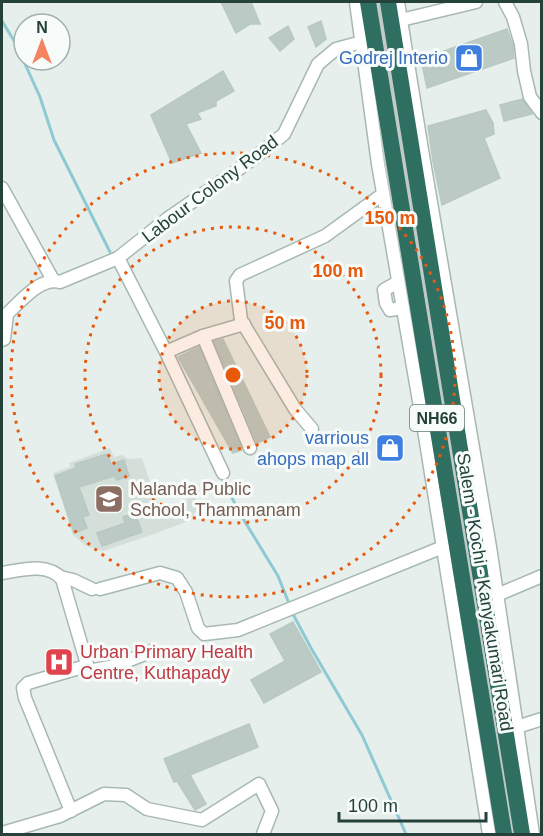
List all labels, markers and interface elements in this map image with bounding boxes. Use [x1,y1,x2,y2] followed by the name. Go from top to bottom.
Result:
[12,12,72,72] north arrow
[36,19,48,36] text: N
[453,42,485,74] shop icon: Godrej Interio
[339,48,448,68] place label: Godrej Interio
[138,131,282,247] street label: Labour Colony Road
[364,208,416,228] text: 150 m
[312,261,364,281] text: 100 m
[264,313,306,333] text: 50 m
[223,365,243,385] centre of rings
[410,405,464,431] road number: NH66
[257,428,369,469] place label: varrious ahops map all
[374,432,406,464] shop icon: varrious ahops map all
[453,452,517,732] street label: Salem - Kochi - Kanyakumari Road
[130,479,301,520] place label: Nalanda Public School, Thammanam
[93,483,125,515] school or university icon: Nalanda Public School, Thammanam
[80,642,253,683] place label: Urban Primary Health Centre, Kuthapady
[43,646,75,678] hospital icon: Urban Primary Health Centre, Kuthapady
[339,785,486,823] scale bar
[348,796,398,816] text: 100 m

